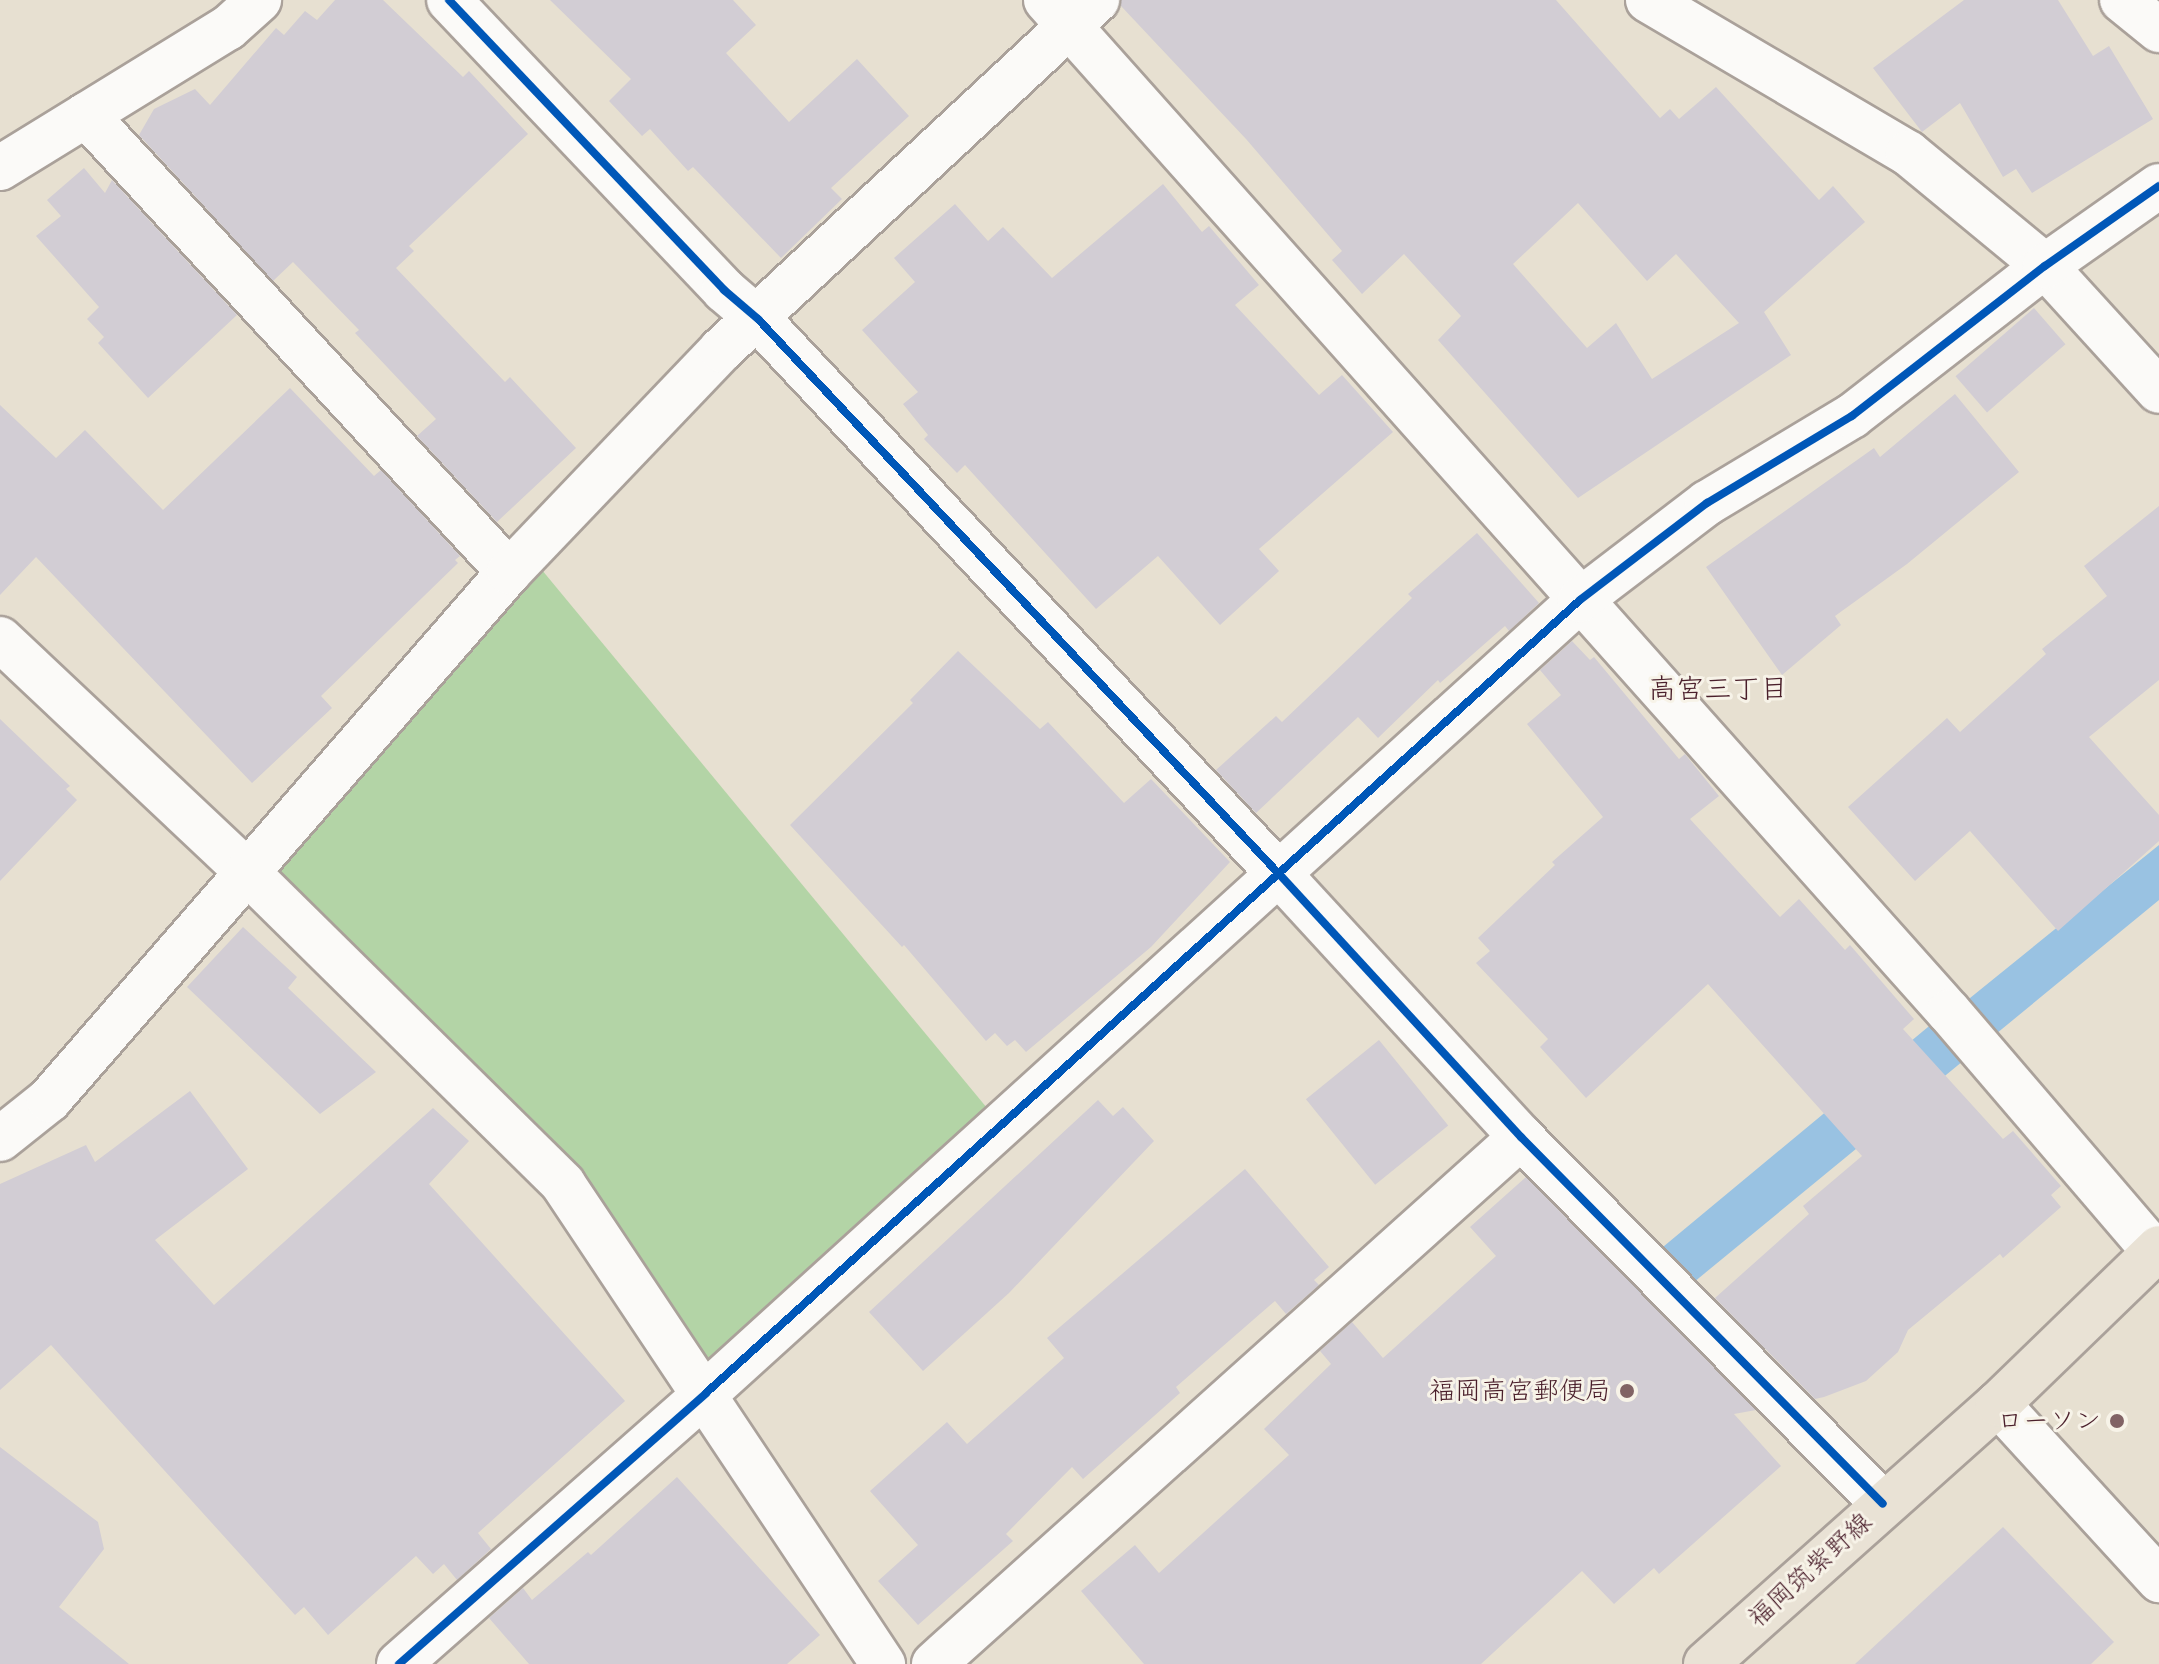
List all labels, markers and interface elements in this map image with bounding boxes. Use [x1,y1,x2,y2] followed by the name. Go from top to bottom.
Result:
[1648,671,1788,705] district label: 高宮三丁目
[1429,1375,1611,1407] place label: 福岡高宮郵便局
[1618,1382,1636,1400] marker: 福岡高宮郵便局
[1997,1405,2101,1437] place label: ローソン
[2108,1412,2126,1430] marker: ローソン
[1742,1506,1878,1634] street label: 福岡筑紫野線

